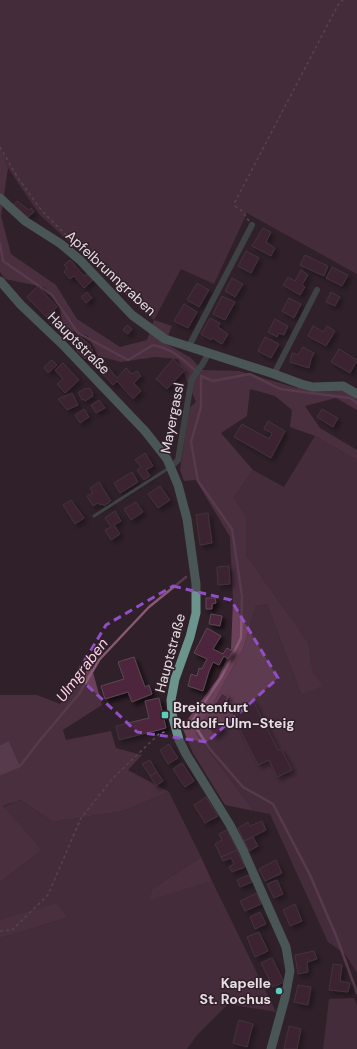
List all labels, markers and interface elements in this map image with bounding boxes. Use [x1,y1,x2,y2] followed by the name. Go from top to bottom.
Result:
[62,227,160,319] street label: Apfelbrunngraben
[44,308,114,378] street label: Hauptstraße
[156,381,188,455] street label: Mayergassl
[151,611,189,695] street label: Hauptstraße
[51,634,113,706] water label: Ulmgraben
[173,698,295,732] place label: Breitenfurt Rudolf-Ulm-Steig
[160,710,170,720] marker: Breitenfurt Rudolf-Ulm-Steig
[199,974,271,1008] place label: Kapelle St. Rochus
[274,986,284,996] marker: Kapelle St. Rochus

